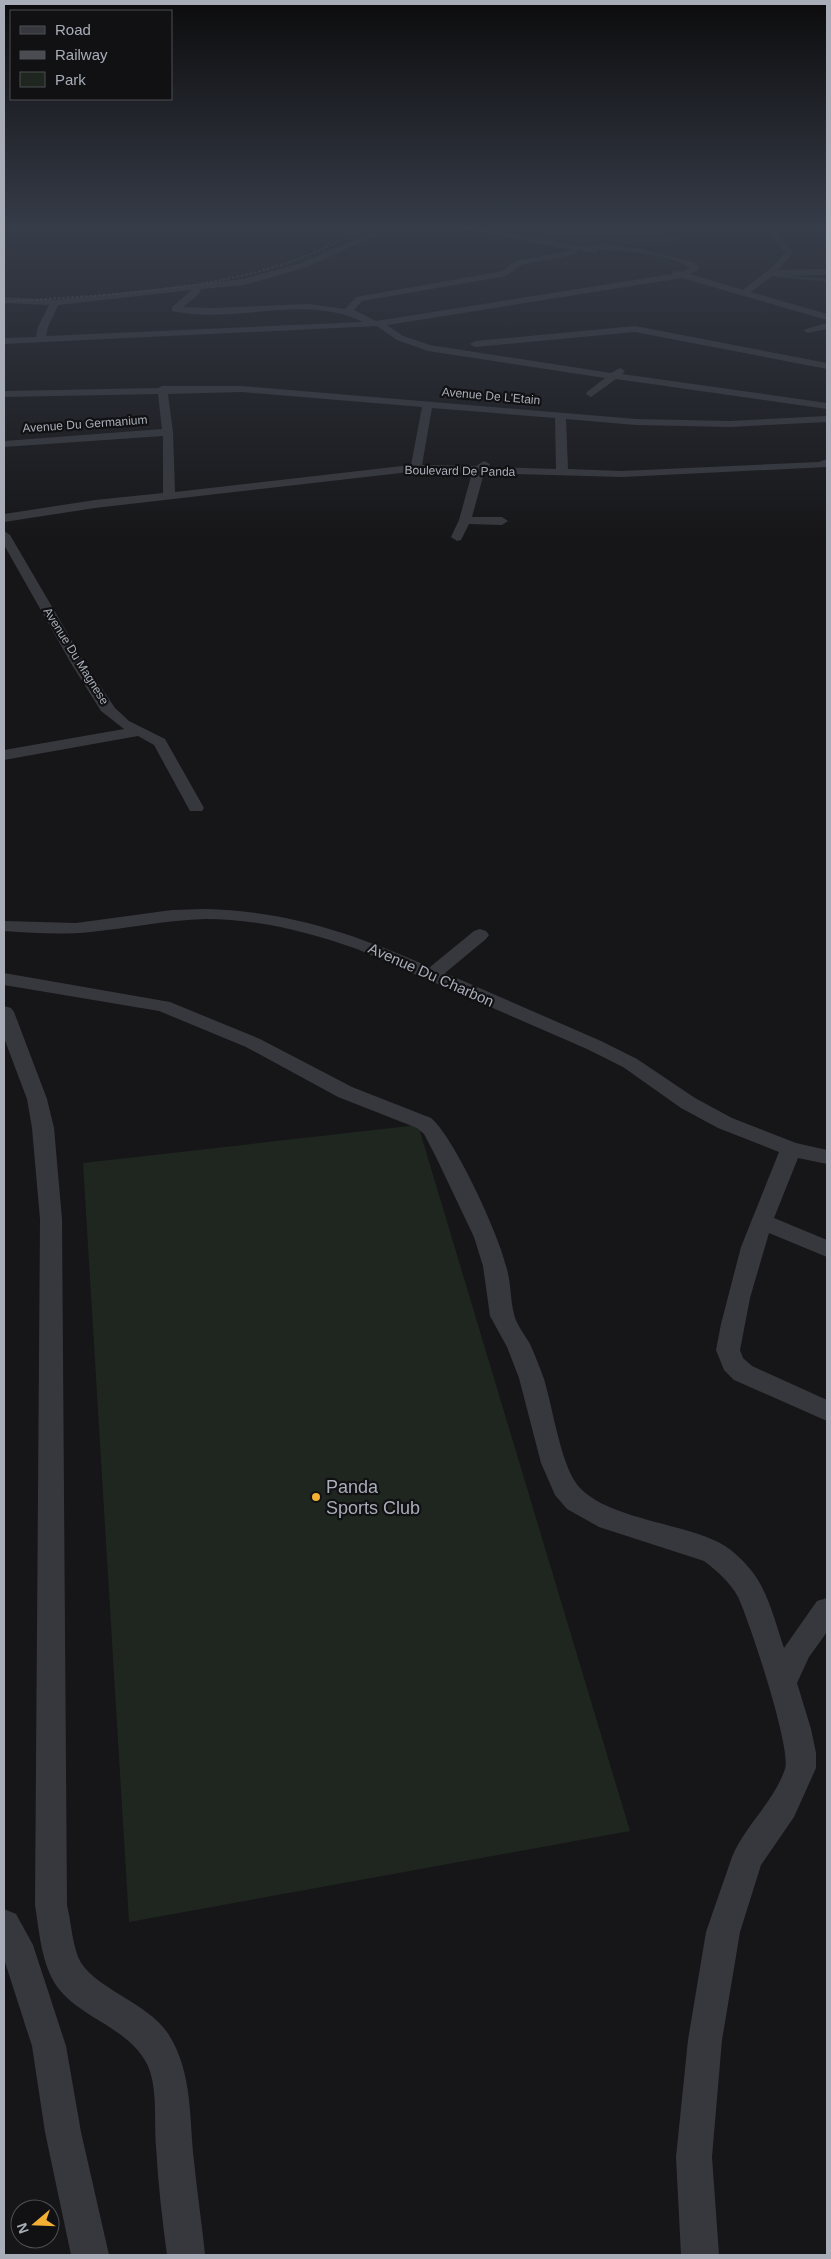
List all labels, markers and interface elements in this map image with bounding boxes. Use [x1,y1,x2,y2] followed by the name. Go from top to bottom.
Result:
[10,10,172,100] legend
[55,21,91,38] text: Road
[55,46,108,63] text: Railway
[55,71,86,88] text: Park
[441,385,541,407] street label: Avenue De L'Etain
[22,413,148,435] street label: Avenue Du Germanium
[405,463,516,479] street label: Boulevard De Panda
[40,605,112,707] street label: Avenue Du Magnese
[366,939,497,1010] street label: Avenue Du Charbon
[326,1477,420,1518] place label: Panda Sports Club
[310,1491,322,1503] marker: Panda Sports Club
[10,2199,60,2249] north arrow
[13,2221,32,2236] text: N

